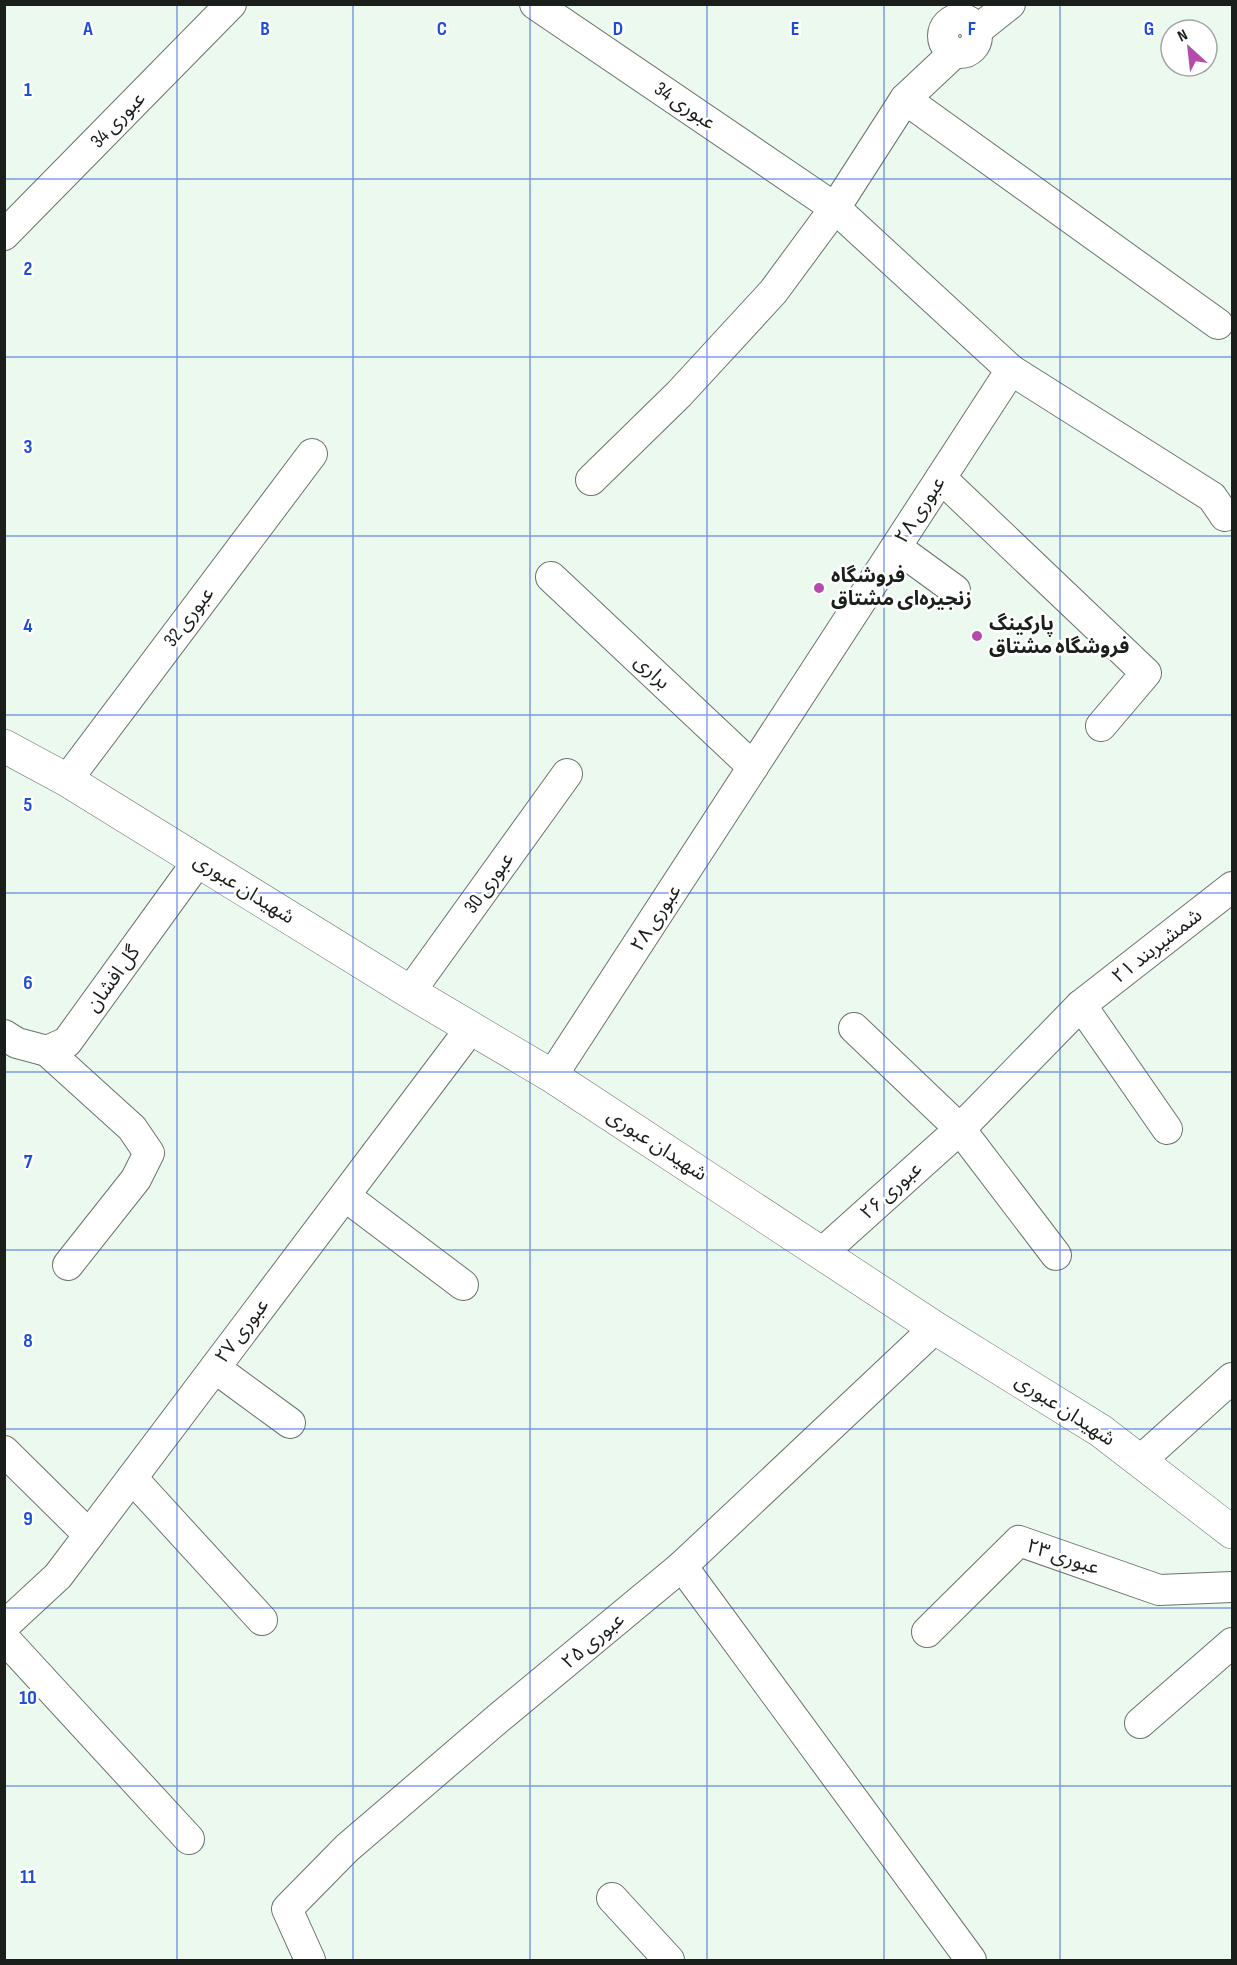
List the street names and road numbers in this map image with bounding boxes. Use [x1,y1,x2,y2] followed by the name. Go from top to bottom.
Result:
[650,77,720,135] street label: عبوری 34
[85,87,151,153] street label: عبوری 34
[890,472,950,548] street label: عبوری ۲۸
[159,582,219,652] street label: عبوری 32
[629,650,675,694] street label: براری
[189,848,299,930] street label: شهیدان عبوری
[459,848,519,918] street label: عبوری 30
[626,880,686,956] street label: عبوری ۲۸
[1107,903,1207,989] street label: شمشیربند ۲۱
[81,940,146,1017] street label: گل افشان
[602,1104,712,1186] street label: شهیدان عبوری
[855,1157,927,1225] street label: عبوری ۲۶
[210,1294,274,1368] street label: عبوری ۲۷
[1010,1369,1120,1451] street label: شهیدان عبوری
[1024,1534,1102,1580] street label: عبوری ۲۳
[557,1608,629,1674] street label: عبوری ۲۵

